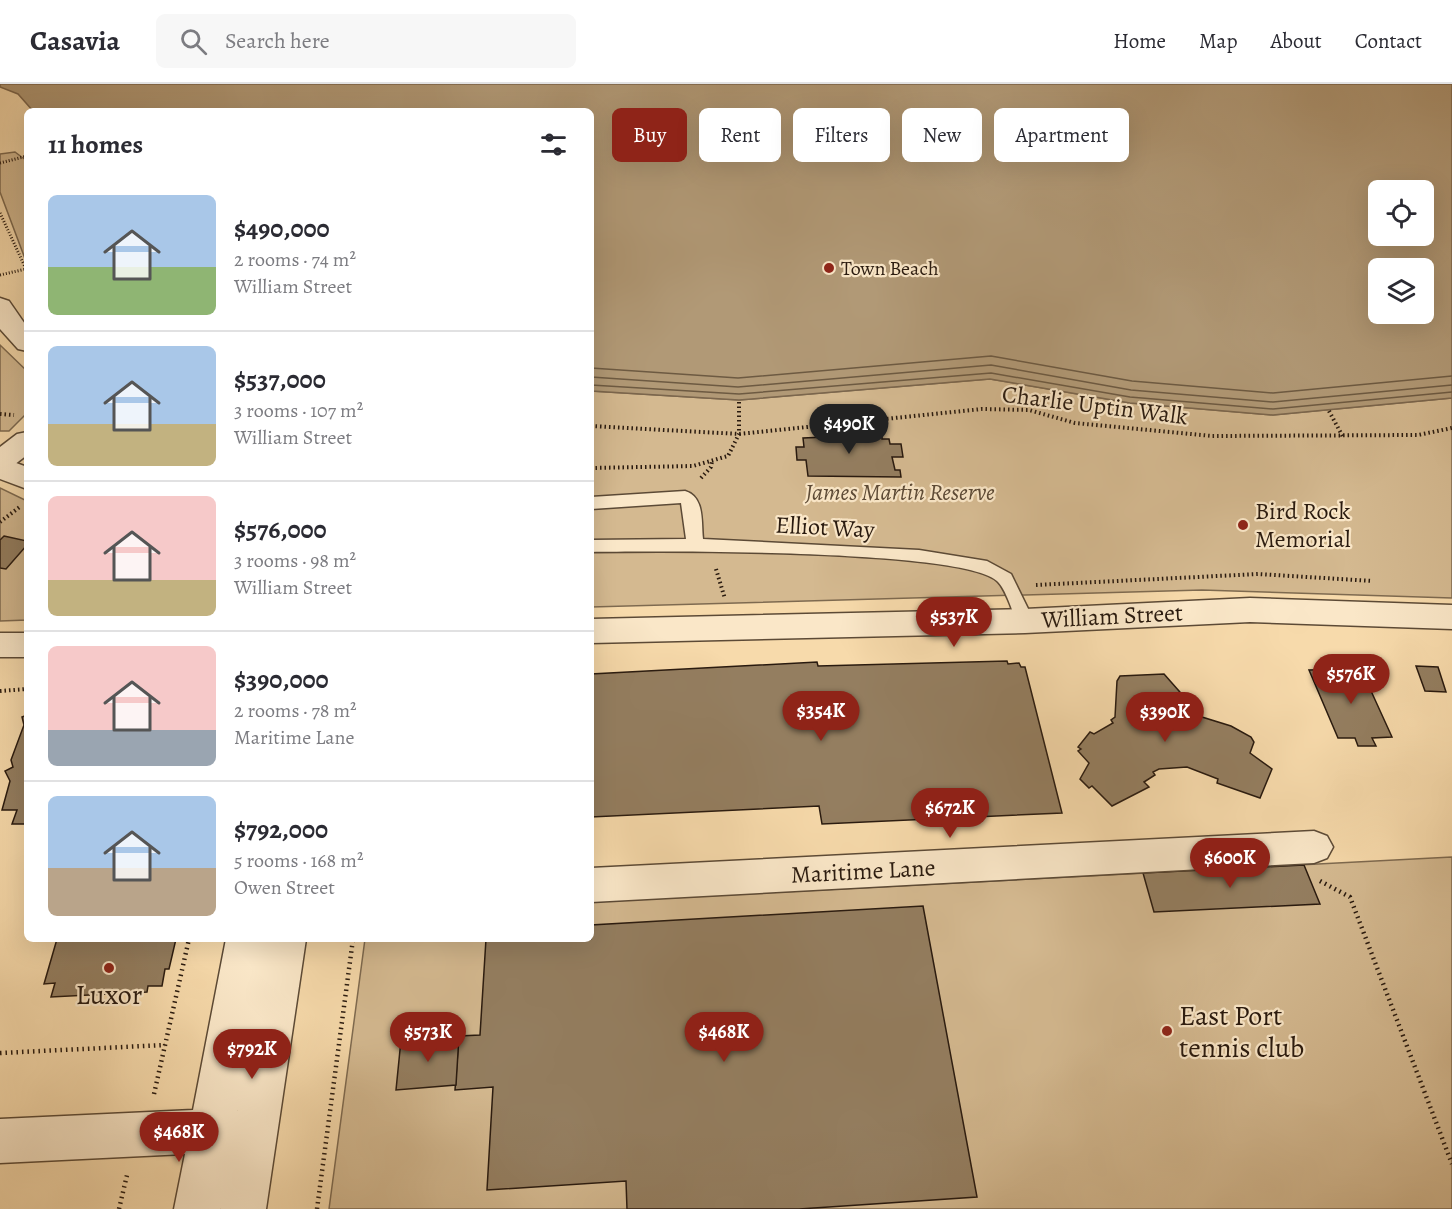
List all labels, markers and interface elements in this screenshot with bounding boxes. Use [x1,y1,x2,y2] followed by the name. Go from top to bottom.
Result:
[156,14,576,68] search box
[30,22,120,60] text: Casavia
[177,25,210,58] icon: search
[225,26,330,56] text: Search here
[1113,27,1166,55] text: Home
[1199,27,1237,55] text: Map
[1270,27,1322,55] text: About
[1355,27,1422,55] text: Contact
[612,108,687,162] chip: Buy
[699,108,781,162] chip: Rent
[793,108,890,162] chip: Filters
[902,108,982,162] chip: New
[994,108,1129,162] chip: Apartment
[48,127,143,162] text: 11 homes
[537,128,570,161] icon: filters
[1368,180,1434,324] map controls
[1368,180,1434,246] button: locate
[234,211,330,246] text: $490,000
[96,219,168,291] icon: home
[234,246,356,273] text: 2 rooms · 74 m²
[841,255,939,282] place label: Town Beach
[1368,258,1434,324] button: layers
[822,261,836,275] marker: Town Beach
[234,273,352,300] text: William Street
[234,362,326,397] text: $537,000
[96,370,168,442] icon: home
[1000,378,1190,432] street label: Charlie Uptin Walk
[234,397,363,424] text: 3 rooms · 107 m²
[807,404,891,455] pin: $490K
[823,410,875,437] text: $490K
[234,424,352,451] text: William Street
[804,476,995,508] park label: James Martin Reserve
[1255,495,1351,555] place label: Bird Rock Memorial
[775,508,876,546] street label: Elliot Way
[234,512,327,547] text: $576,000
[1236,518,1250,532] marker: Bird Rock Memorial
[96,520,168,592] icon: home
[234,547,356,574] text: 3 rooms · 98 m²
[234,574,352,601] text: William Street
[1039,596,1184,636] street label: William Street
[912,597,996,648] pin: $537K
[930,603,978,630] text: $537K
[1309,654,1393,705] pin: $576K
[1327,660,1375,687] text: $576K
[234,662,329,697] text: $390,000
[96,670,168,742] icon: home
[779,691,863,742] pin: $354K
[1123,692,1207,743] pin: $390K
[234,697,357,724] text: 2 rooms · 78 m²
[797,697,846,724] text: $354K
[1140,698,1190,725] text: $390K
[234,724,355,751] text: Maritime Lane
[908,788,992,839] pin: $672K
[925,794,975,821] text: $672K
[234,812,328,847] text: $792,000
[96,820,168,892] icon: home
[1188,838,1272,889] pin: $600K
[1204,844,1256,871] text: $600K
[234,847,363,874] text: 5 rooms · 168 m²
[790,851,936,891] street label: Maritime Lane
[234,874,335,901] text: Owen Street
[102,961,116,975] marker: Luxor
[76,976,143,1014] place label: Luxor
[1179,997,1304,1067] place label: East Port tennis club
[386,1012,470,1063] pin: $573K
[682,1012,766,1063] pin: $468K
[404,1018,452,1045] text: $573K
[699,1018,749,1045] text: $468K
[1160,1024,1174,1038] marker: East Port tennis club
[210,1029,294,1080] pin: $792K
[227,1035,277,1062] text: $792K
[137,1112,221,1163] pin: $468K
[154,1118,204,1145] text: $468K

